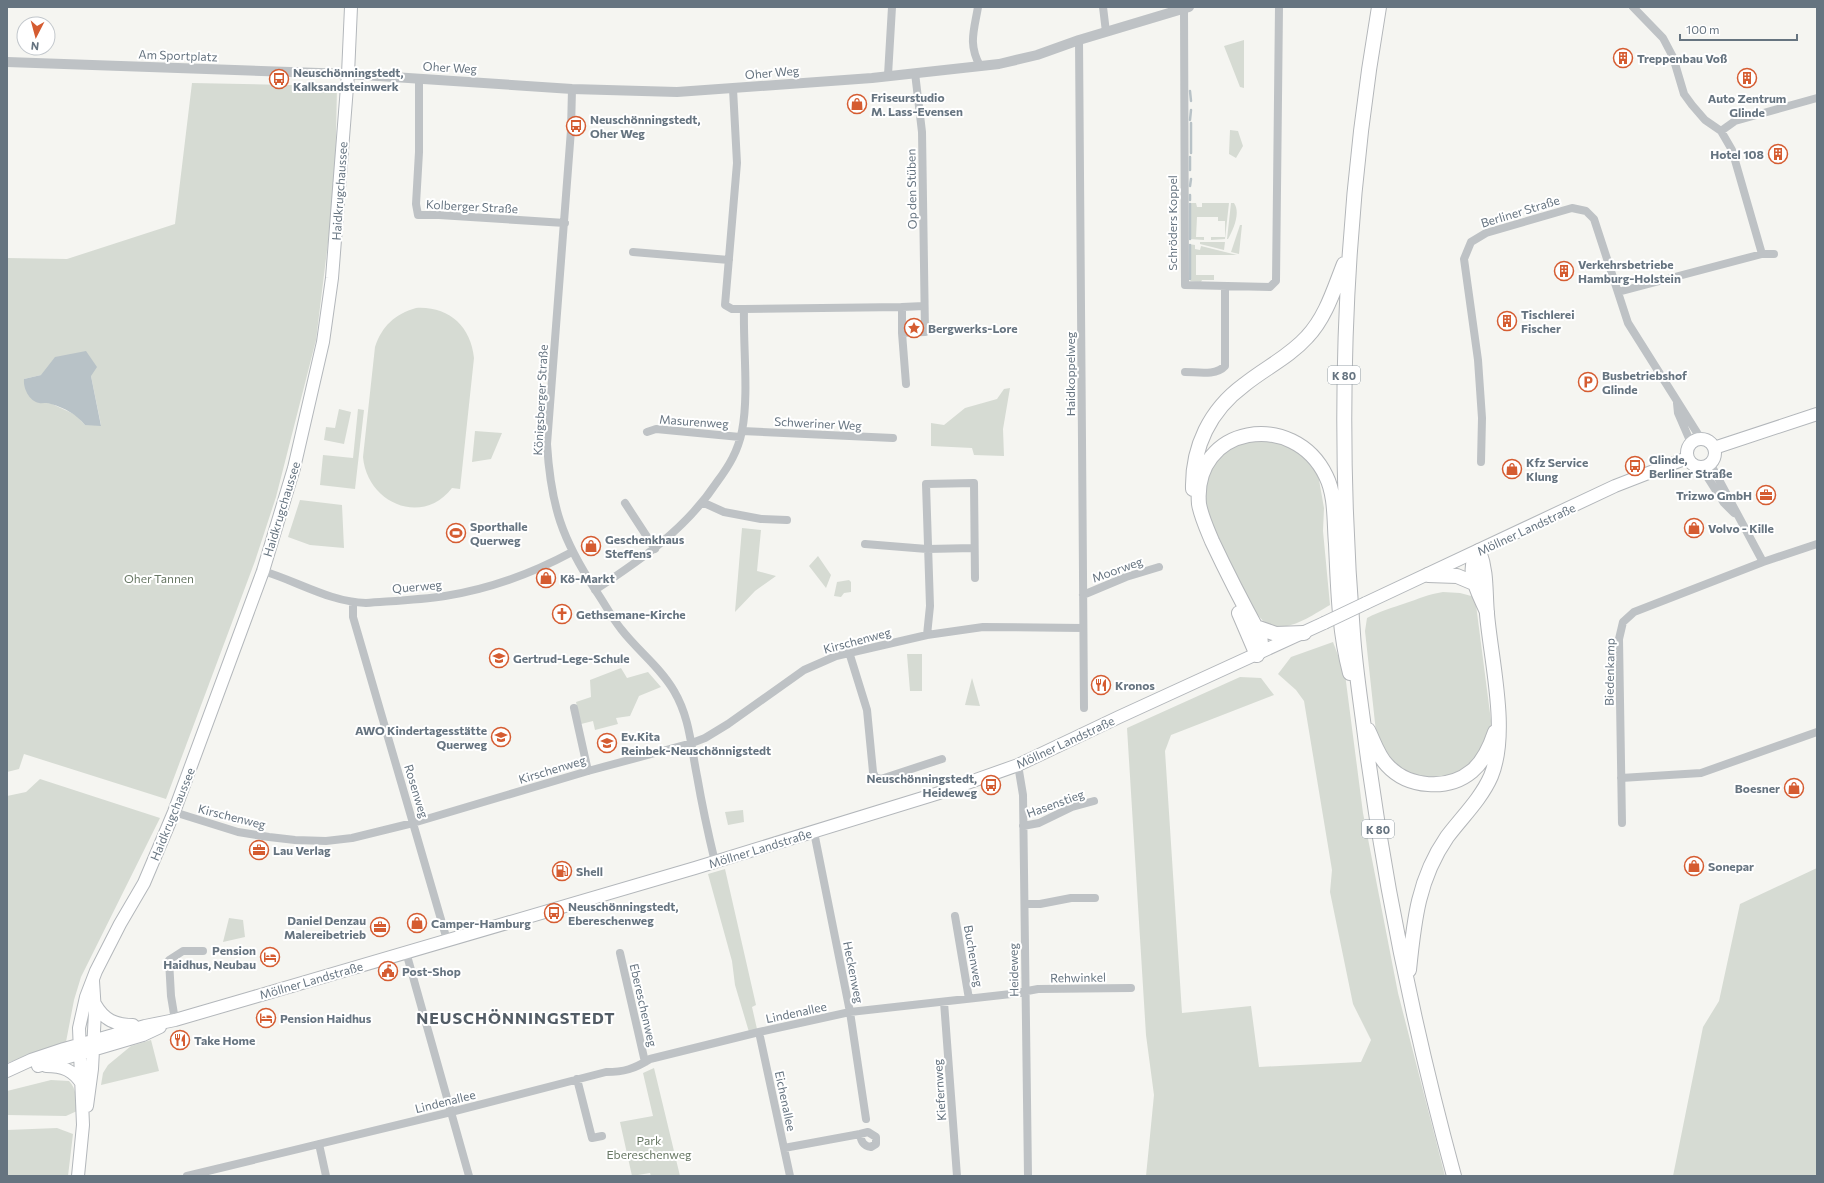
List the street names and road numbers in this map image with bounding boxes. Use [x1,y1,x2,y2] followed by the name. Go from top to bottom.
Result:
[138,47,218,63] street label: Am Sportplatz
[422,59,478,75] street label: Oher Weg
[744,63,800,81] street label: Oher Weg
[329,141,349,241] street label: Haidkrugchaussee
[903,149,919,229] street label: Op den Stüben
[1165,175,1179,271] street label: Schröders Koppel
[1479,192,1561,230] street label: Berliner Straße
[426,197,518,215] street label: Kolberger Straße
[1063,331,1077,416] street label: Haidkoppelweg
[530,344,550,456] street label: Königsberger Straße
[1328,366,1360,384] road number: K 80
[659,412,730,430] street label: Masurenweg
[774,414,863,432] street label: Schweriner Weg
[260,460,302,558] street label: Haidkrugchaussee
[1475,500,1577,558] street label: Möllner Landstraße
[1090,553,1145,585] street label: Moorweg
[392,577,443,595] street label: Querweg
[822,624,893,656] street label: Kirschenweg
[1601,638,1617,706] street label: Biedenkamp
[1014,713,1116,771] street label: Möllner Landstraße
[517,752,588,786] street label: Kirschenweg
[402,762,432,820] street label: Rosenweg
[147,765,197,863] street label: Haidkrugchaussee
[1024,786,1086,820] street label: Hasenstieg
[197,801,268,831] street label: Kirschenweg
[1362,820,1394,838] road number: K 80
[707,826,813,870] street label: Möllner Landstraße
[962,924,986,989] street label: Buchenweg
[841,940,867,1005] street label: Heckenweg
[1006,943,1020,997] street label: Heideweg
[258,959,364,1001] street label: Möllner Landstraße
[628,962,660,1048] street label: Ebereschenweg
[1050,970,1106,984] street label: Rehwinkel
[764,999,828,1025] street label: Lindenallee
[930,1058,948,1121] street label: Kiefernweg
[773,1070,799,1132] street label: Eichenallee
[413,1087,477,1115] street label: Lindenallee

